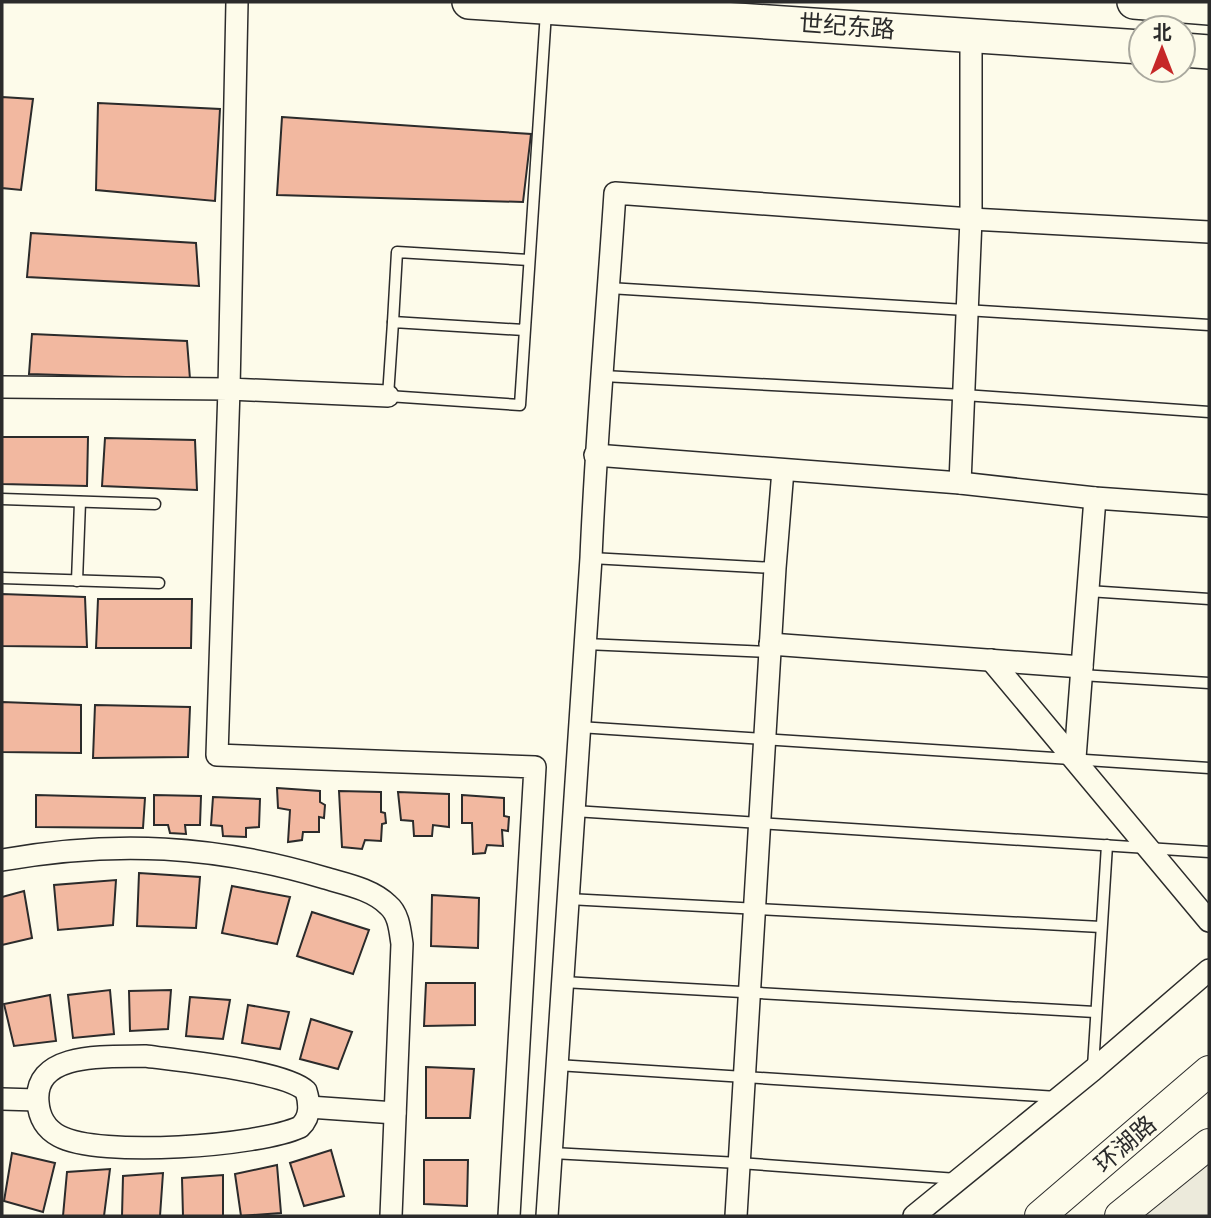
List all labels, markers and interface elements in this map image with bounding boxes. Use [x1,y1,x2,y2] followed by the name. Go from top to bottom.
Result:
[798,8,896,44] street label: 世纪东路
[1127,14,1197,84] north arrow
[1152,21,1172,44] text: 北
[1088,1109,1162,1179] street label: 环湖路

